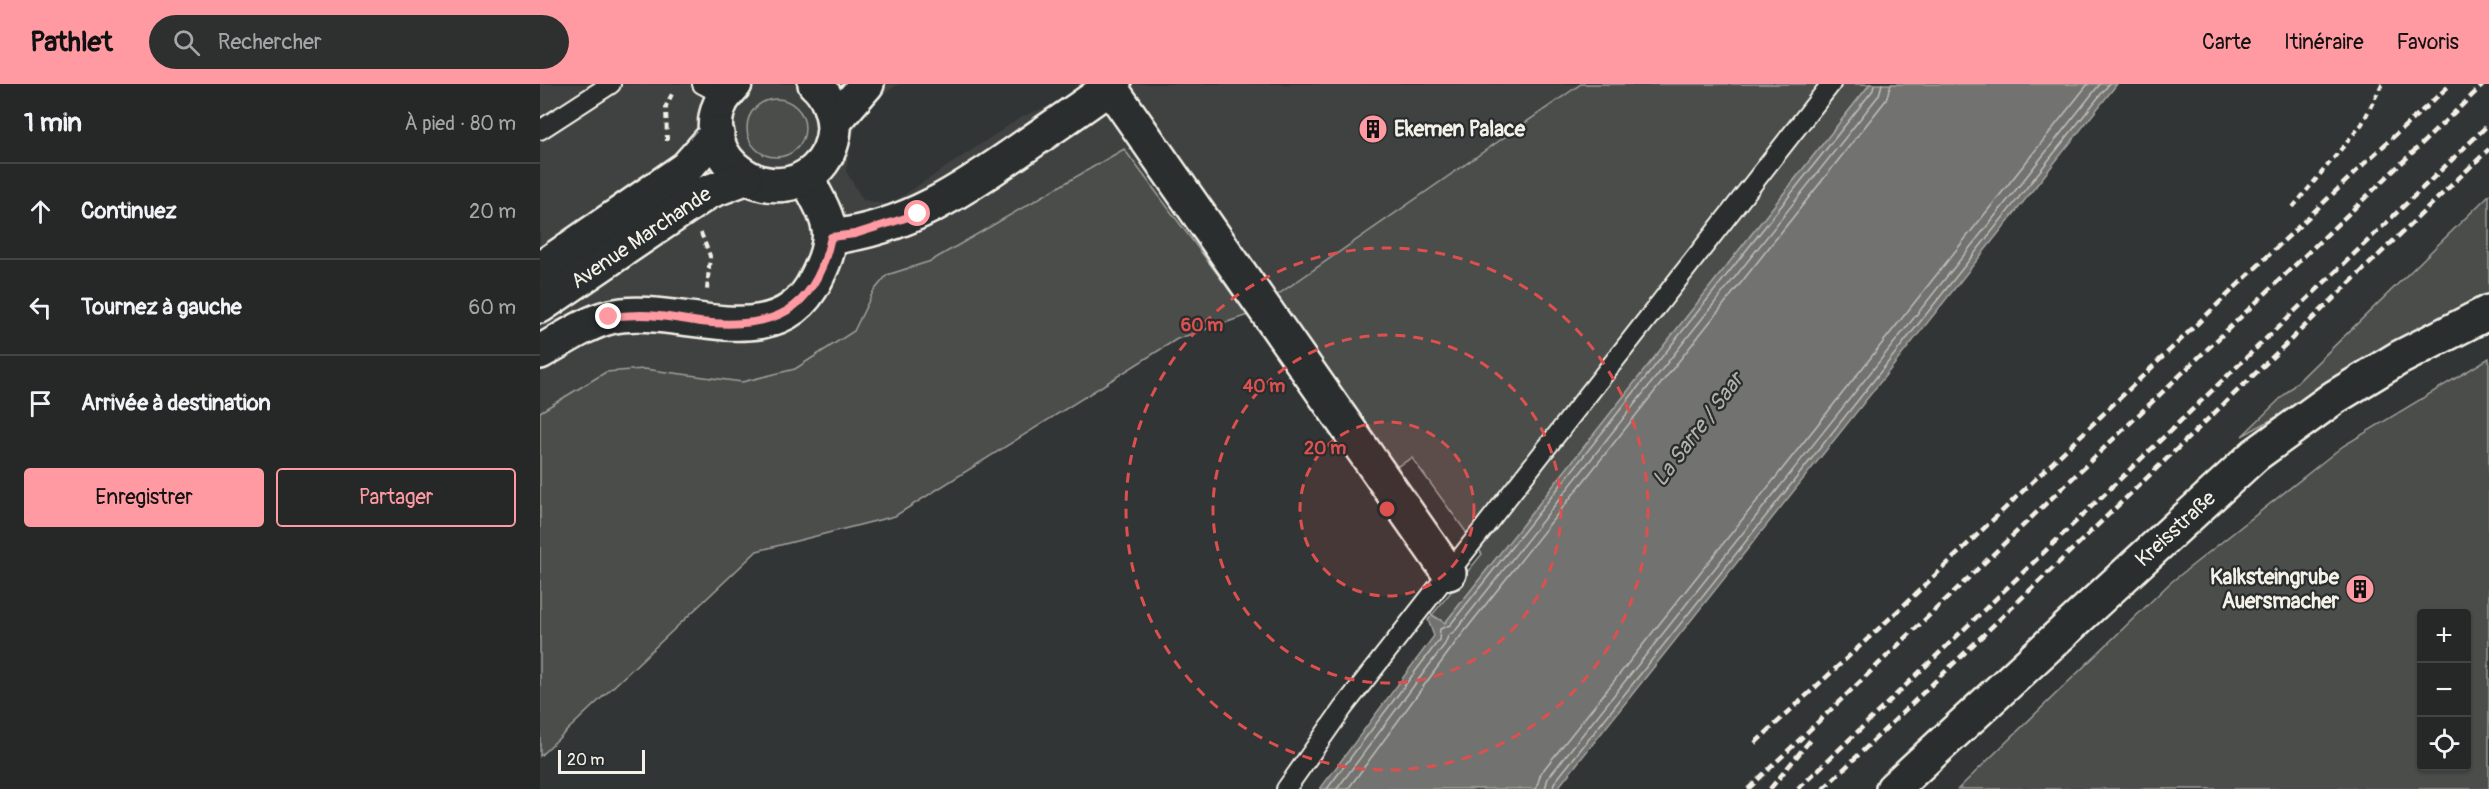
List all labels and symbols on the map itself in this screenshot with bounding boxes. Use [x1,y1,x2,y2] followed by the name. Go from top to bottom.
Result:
[1357,113,1389,145] building icon: Ekemen Palace
[1394,116,1526,143] place label: Ekemen Palace
[566,180,717,295] street label: Avenue Marchande
[904,200,930,226] route start
[595,303,621,329] route end
[1181,314,1223,337] text: 60 m
[1646,365,1752,492] water label: La Sarre / Saar
[1243,375,1285,398] text: 40 m
[1304,437,1346,460] text: 20 m
[2130,485,2222,573] street label: Kreisstraße
[1377,499,1397,519] centre of rings
[2210,564,2340,615] place label: Kalksteingrube Auersmacher
[2344,573,2376,605] building icon: Kalksteingrube Auersmacher
[558,747,645,774] scale bar

